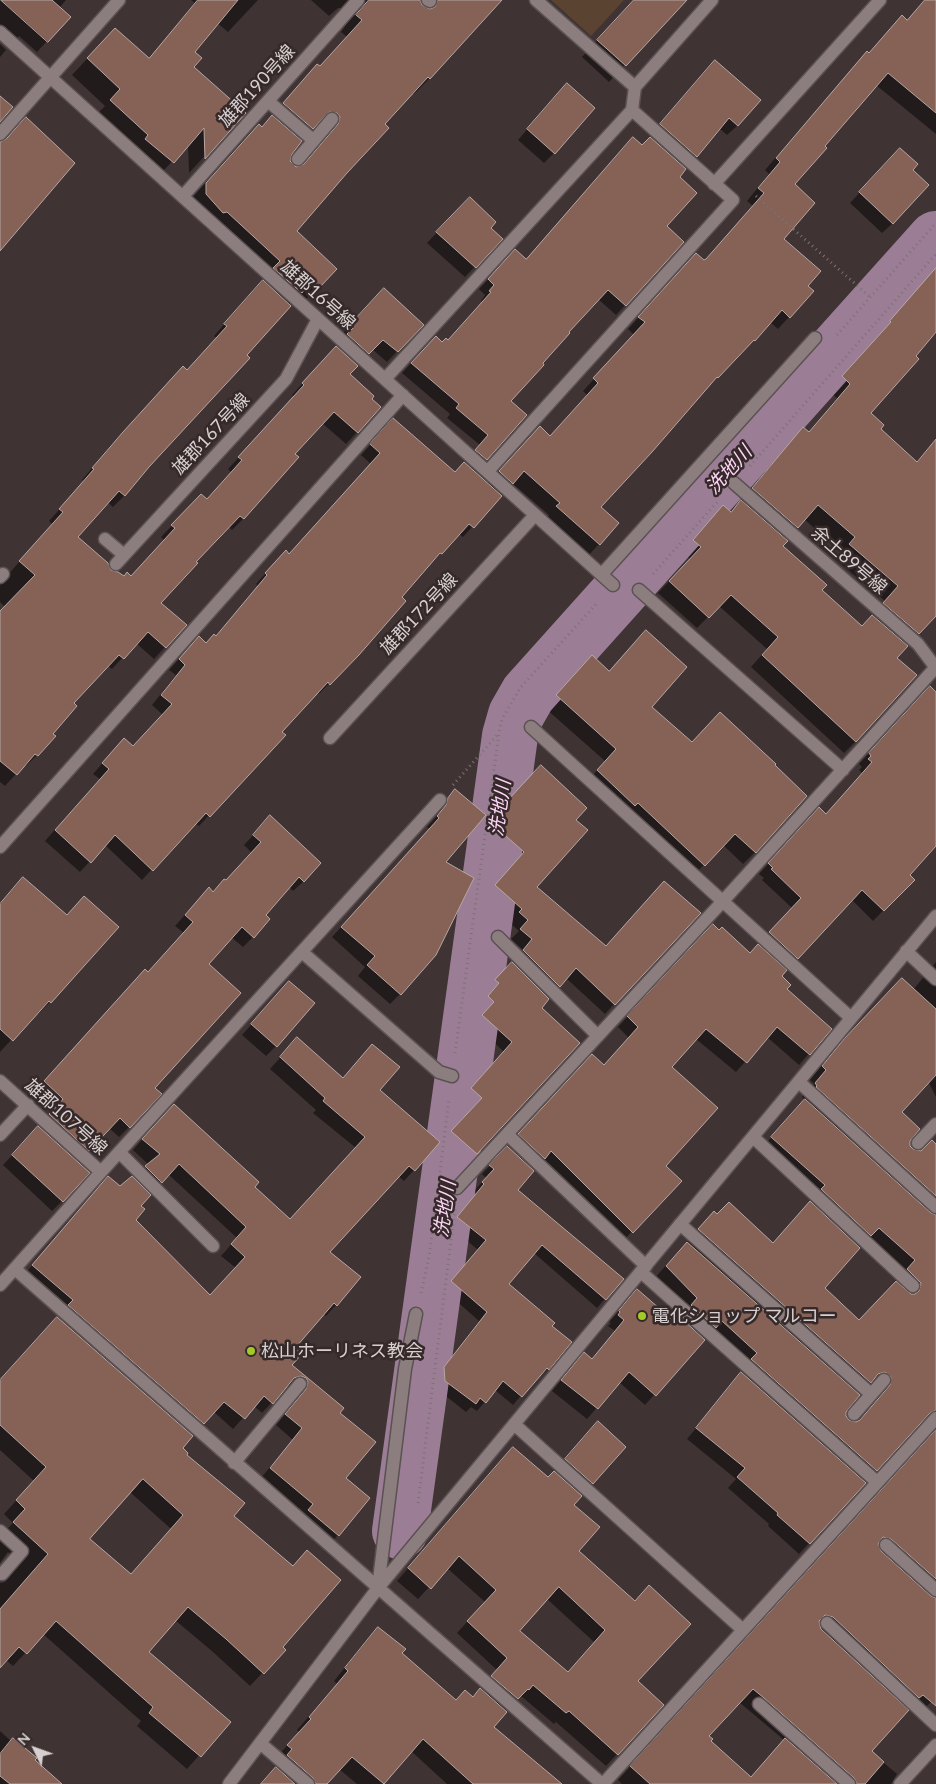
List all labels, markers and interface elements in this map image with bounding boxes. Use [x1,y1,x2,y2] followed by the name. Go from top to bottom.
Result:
[214,40,300,132] street label: 雄郡190号線
[276,256,360,334] street label: 雄郡16号線
[168,389,254,479] street label: 雄郡167号線
[701,441,757,499] water label: 洗地川
[807,521,891,599] street label: 余土89号線
[376,569,462,659] street label: 雄郡172号線
[485,778,515,838] water label: 洗地川
[20,1074,112,1160] street label: 雄郡107号線
[430,1179,460,1239] water label: 洗地川
[652,1305,837,1327] place label: 電化ショップ マルコー
[636,1310,648,1322] marker: 電化ショップ マルコー
[261,1340,423,1362] place label: 松山ホーリネス教会
[245,1345,257,1357] marker: 松山ホーリネス教会
[10,1724,60,1774] north arrow
[14,1729,33,1748] text: N

